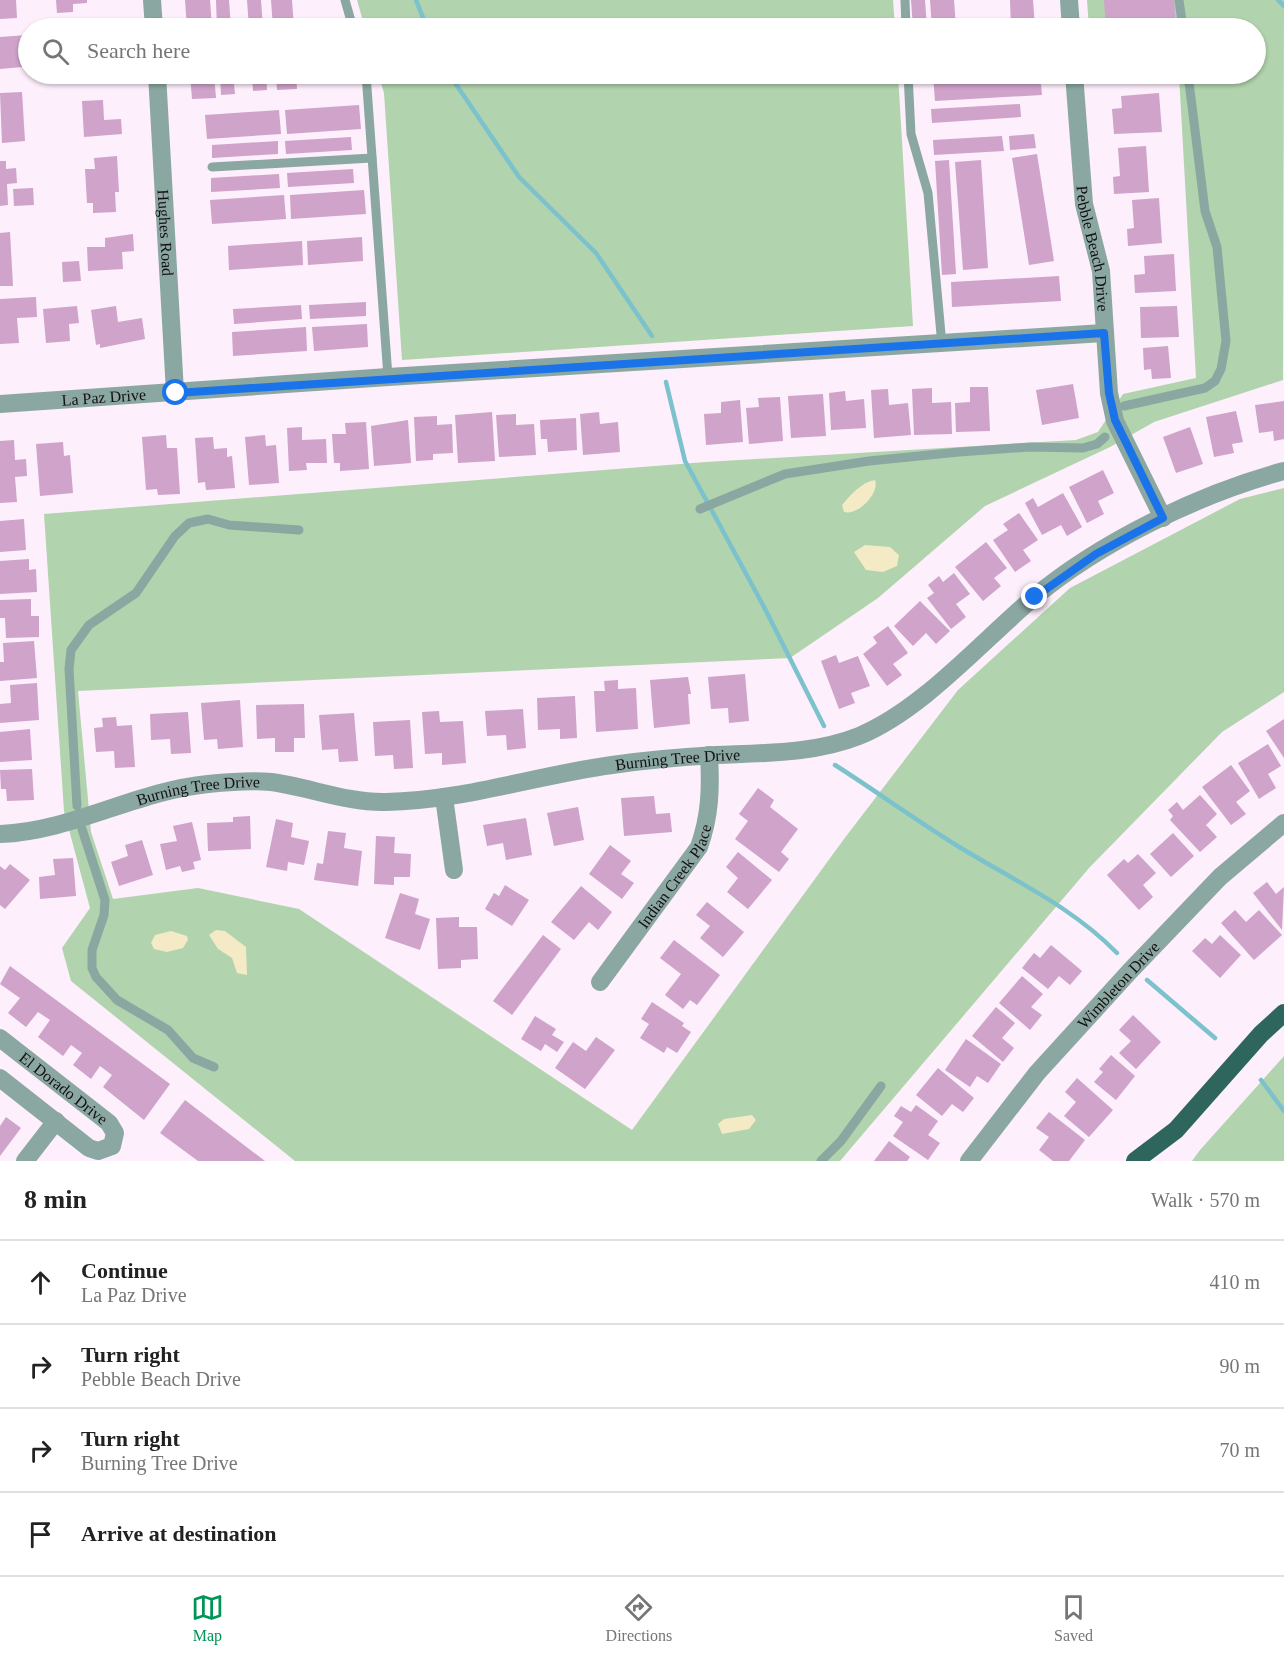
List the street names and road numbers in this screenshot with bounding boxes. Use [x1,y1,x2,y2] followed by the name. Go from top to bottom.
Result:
[1074,185,1112,312] street label: Pebble Beach Drive
[155,189,176,277] street label: Hughes Road
[61,386,147,409] street label: La Paz Drive
[614,746,740,773] street label: Burning Tree Drive
[134,773,260,809] street label: Burning Tree Drive
[634,823,714,932] street label: Indian Creek Place
[1074,938,1163,1032] street label: Wimbleton Drive
[16,1049,111,1128] street label: El Dorado Drive

